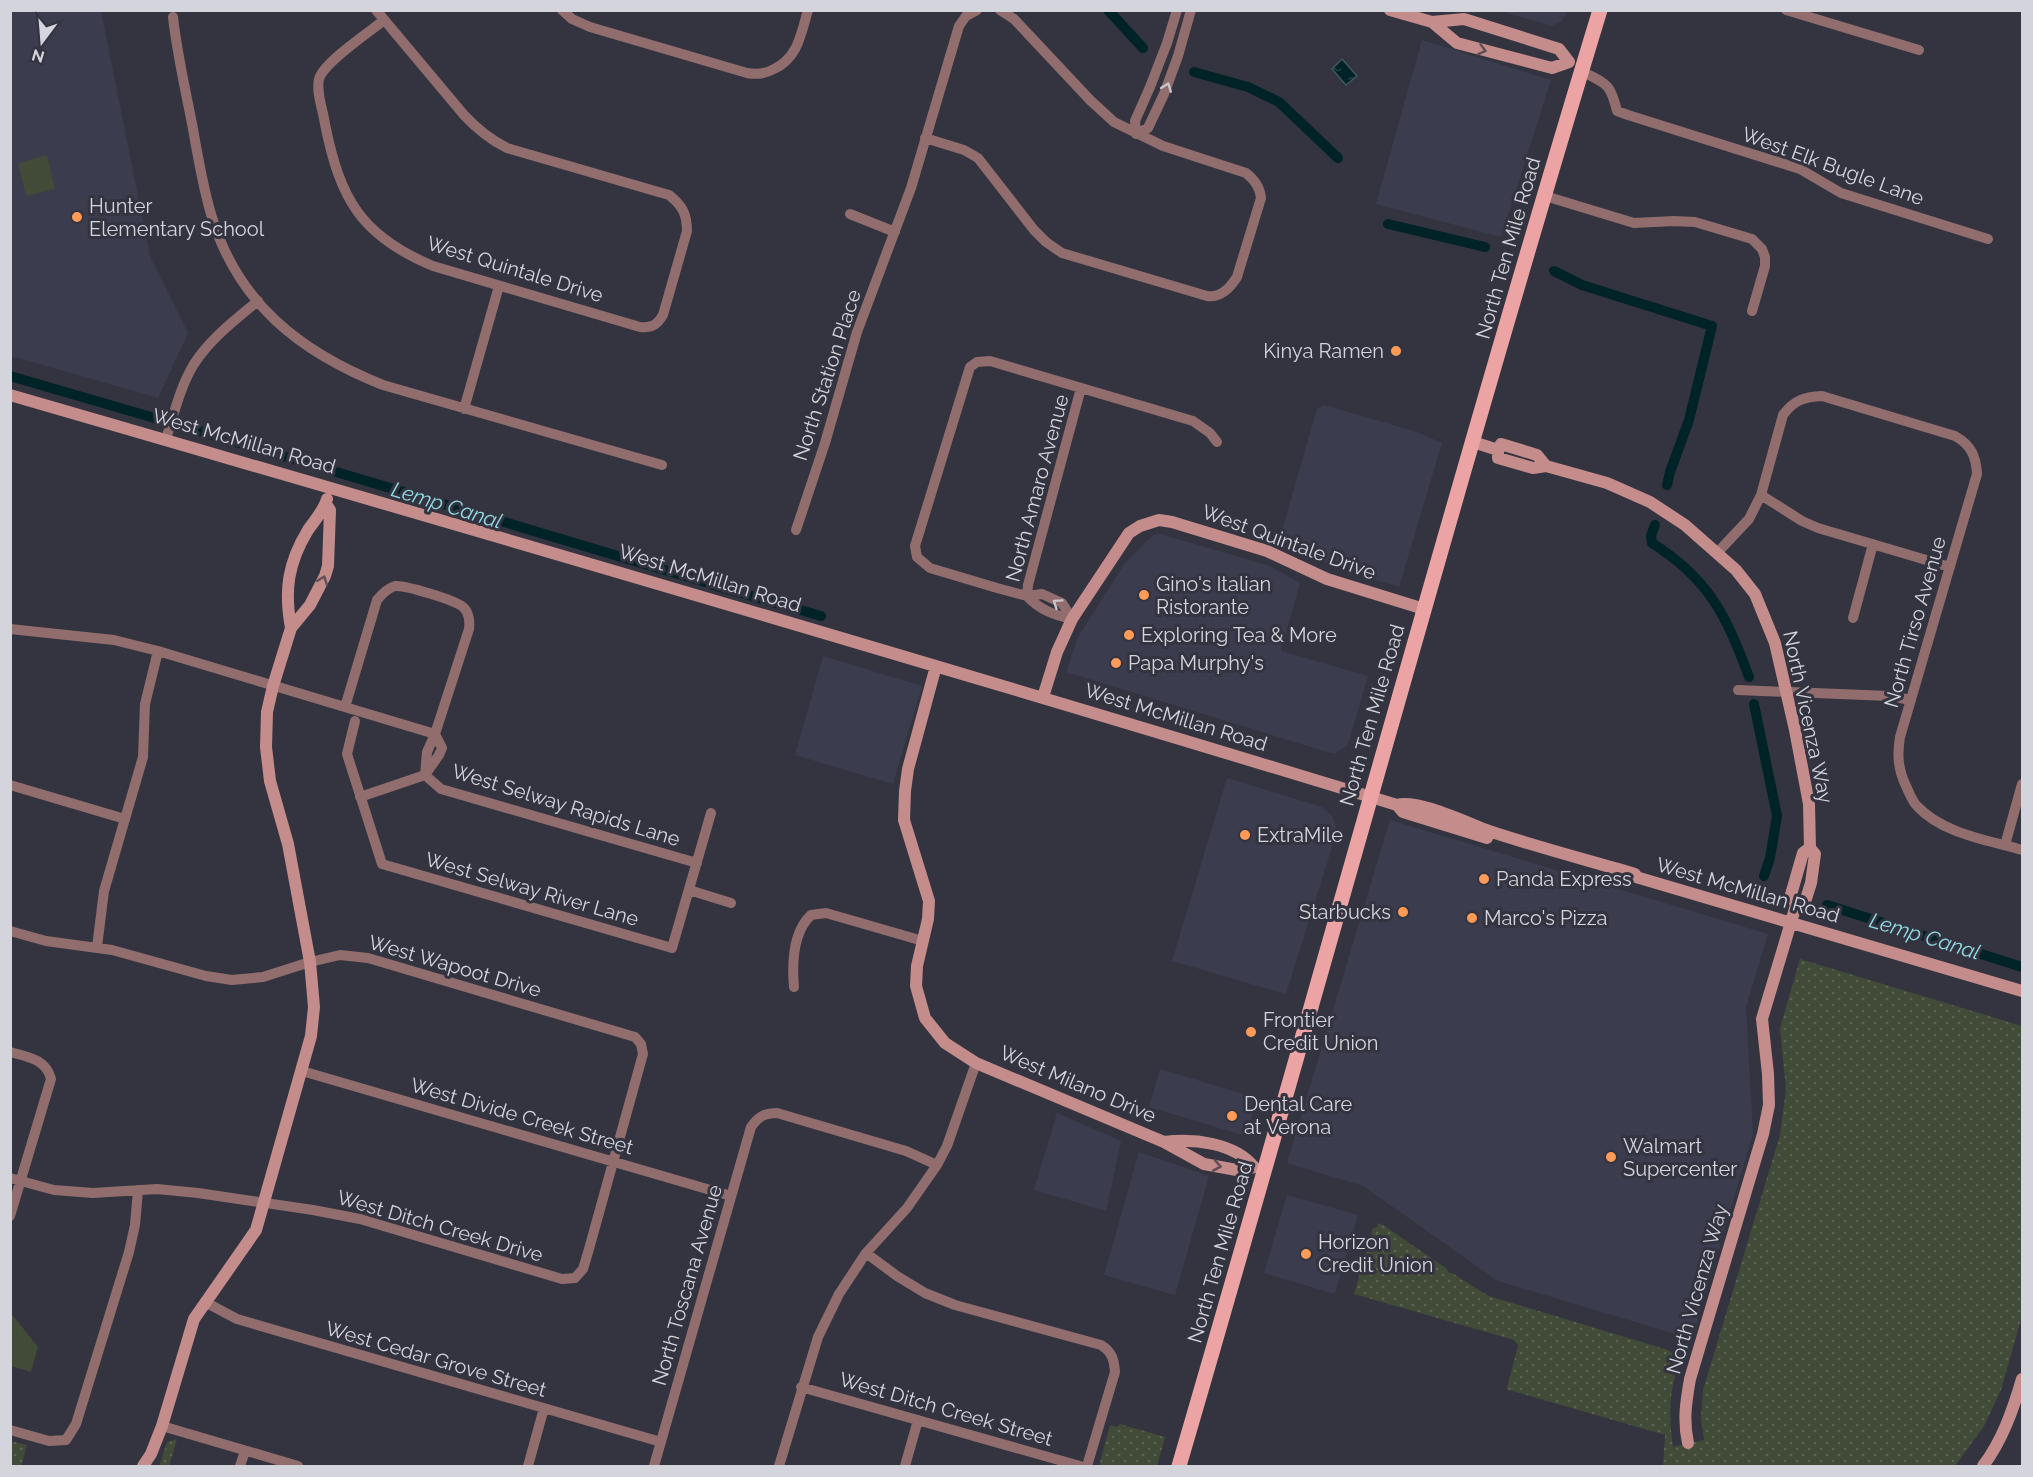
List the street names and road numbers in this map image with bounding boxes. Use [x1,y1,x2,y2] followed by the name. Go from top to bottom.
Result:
[1739,122,1928,210] street label: West Elk Bugle Lane
[1471,154,1545,342] street label: North Ten Mile Road
[424,231,606,307] street label: West Quintale Drive
[788,286,866,463] street label: North Station Place
[1000,391,1074,584] street label: North Amaro Avenue
[150,403,338,479] street label: West McMillan Road
[1199,499,1379,585] street label: West Quintale Drive
[1879,533,1951,710] street label: North Tirso Avenue
[616,539,804,617] street label: West McMillan Road
[1335,621,1409,809] street label: North Ten Mile Road
[1778,629,1838,806] street label: North Vicenza Way
[1082,678,1270,756] street label: West McMillan Road
[449,759,683,851] street label: West Selway Rapids Lane
[423,847,642,931] street label: West Selway River Lane
[1654,852,1842,928] street label: West McMillan Road
[366,930,544,1002] street label: West Wapoot Drive
[996,1040,1160,1128] street label: West Milano Drive
[408,1073,637,1159] street label: West Divide Creek Street
[1183,1158,1257,1346] street label: North Ten Mile Road
[647,1182,727,1388] street label: North Toscana Avenue
[334,1185,546,1267] street label: West Ditch Creek Drive
[1661,1201,1733,1377] street label: North Vicenza Way
[323,1316,549,1402] street label: West Cedar Grove Street
[837,1367,1056,1451] street label: West Ditch Creek Street

